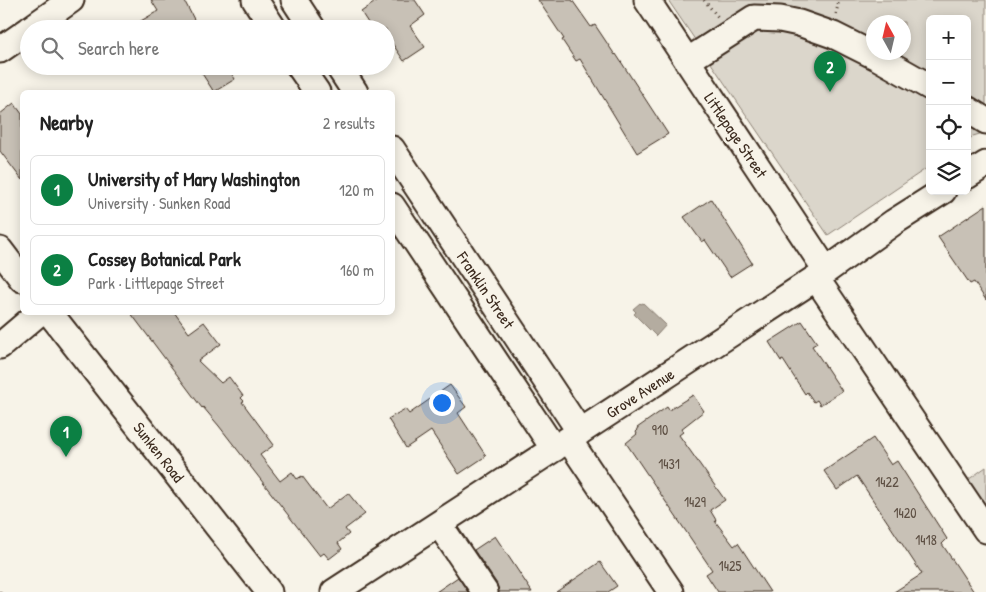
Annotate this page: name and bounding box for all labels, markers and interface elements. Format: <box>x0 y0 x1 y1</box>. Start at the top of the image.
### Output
north arrow <box>866 15 911 60</box>
map controls <box>926 15 971 195</box>
button: + <box>926 15 971 60</box>
search box <box>20 20 395 75</box>
icon: search <box>38 34 66 62</box>
text: Search here <box>78 35 159 61</box>
pin: 2 <box>814 51 846 92</box>
button: − <box>926 60 971 105</box>
street label: Littlepage Street <box>699 88 773 182</box>
button: locate <box>926 105 971 150</box>
text: Nearby <box>40 108 93 137</box>
text: 2 results <box>323 112 375 134</box>
button: layers <box>926 150 971 195</box>
text: University of Mary Washington <box>88 166 300 192</box>
text: 1 <box>54 179 60 201</box>
text: 120 m <box>339 179 374 201</box>
text: University · Sunken Road <box>88 192 230 214</box>
text: Cossey Botanical Park <box>88 246 241 272</box>
street label: Franklin Street <box>452 246 520 333</box>
text: 2 <box>53 259 61 281</box>
text: 160 m <box>340 259 374 281</box>
text: Park · Littlepage Street <box>88 272 224 294</box>
street label: Grove Avenue <box>602 362 679 423</box>
your location <box>429 390 455 416</box>
pin: 1 <box>50 416 82 457</box>
street label: Sunken Road <box>128 417 190 487</box>
house number: 910 <box>652 420 668 439</box>
house number: 1431 <box>658 454 680 473</box>
house number: 1422 <box>875 472 899 491</box>
house number: 1429 <box>684 492 706 511</box>
house number: 1420 <box>893 503 917 522</box>
house number: 1418 <box>915 530 937 549</box>
house number: 1425 <box>719 556 741 575</box>

